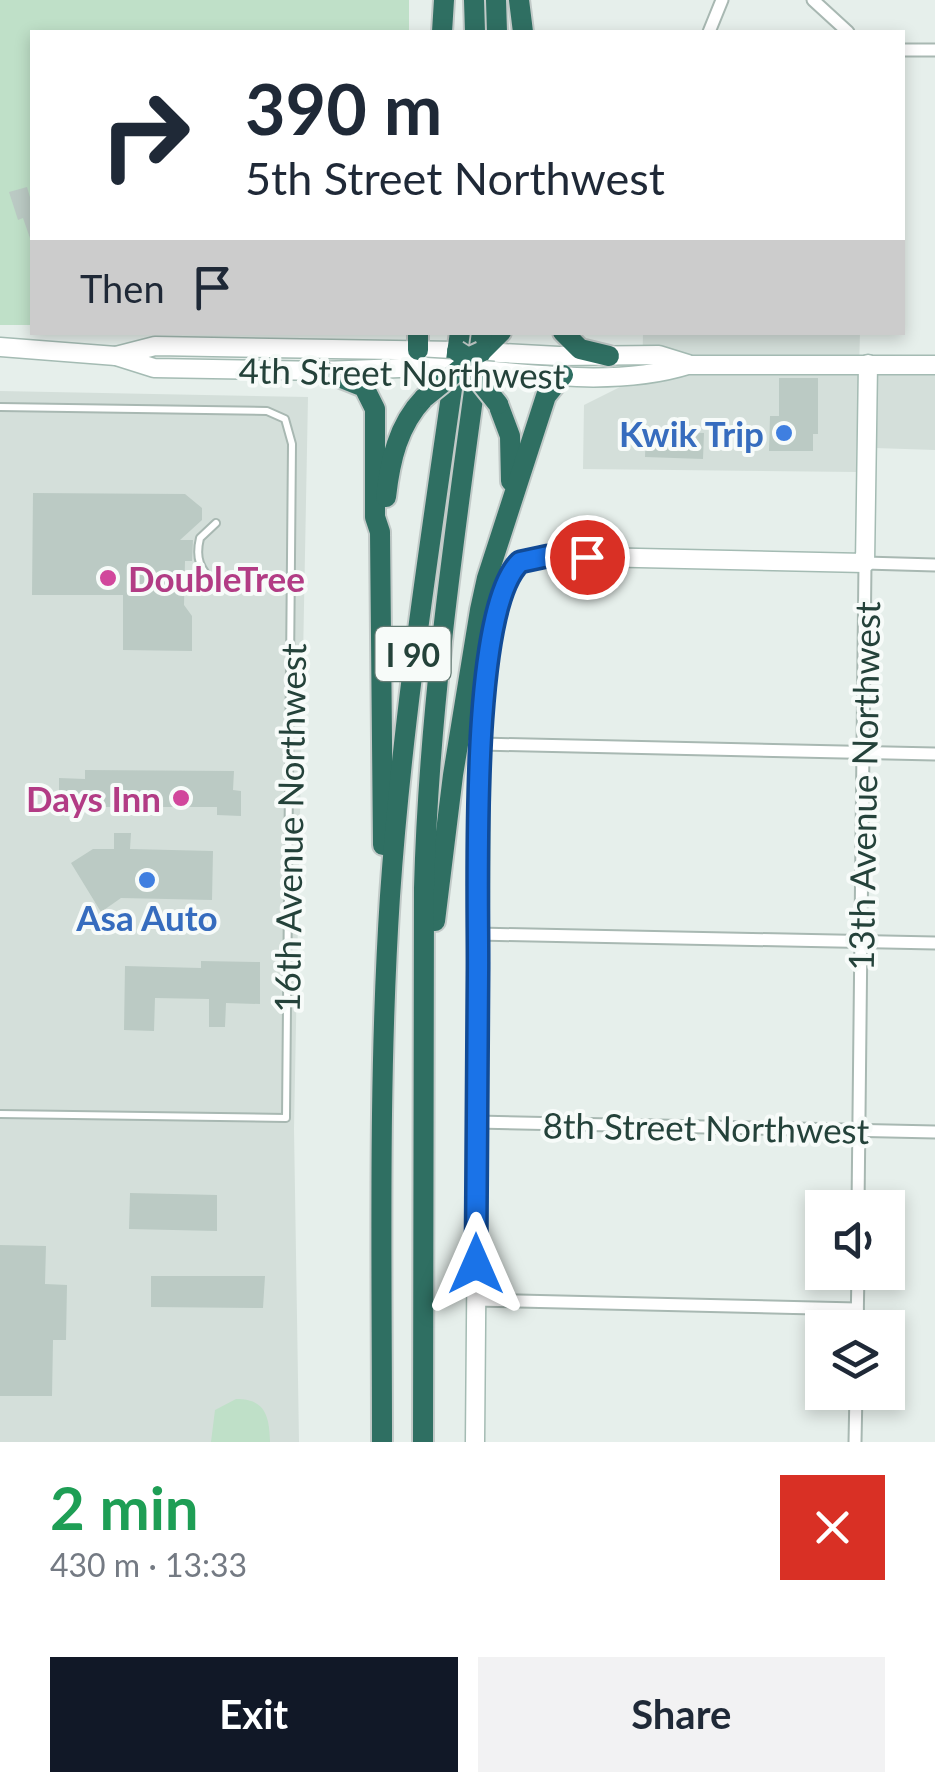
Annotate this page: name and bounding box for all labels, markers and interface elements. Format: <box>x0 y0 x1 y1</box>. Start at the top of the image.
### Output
text: 390 m <box>245 66 442 150</box>
icon: right <box>80 70 210 200</box>
text: 5th Street Northwest <box>245 151 665 205</box>
icon: arrive <box>185 260 240 315</box>
text: Then <box>80 265 165 311</box>
street label: 4th Street Northwest <box>238 348 566 396</box>
place label: Kwik Trip <box>619 412 764 454</box>
marker: Kwik Trip <box>773 422 795 444</box>
pin <box>545 515 630 600</box>
icon: arrive <box>560 530 615 585</box>
place label: DoubleTree <box>128 557 305 599</box>
marker: DoubleTree <box>97 567 119 589</box>
street label: 13th Avenue Northwest <box>839 600 887 971</box>
road number: I 90 <box>376 627 450 681</box>
street label: 16th Avenue Northwest <box>265 642 313 1013</box>
place label: Days Inn <box>26 777 161 819</box>
marker: Days Inn <box>170 787 192 809</box>
marker: Asa Auto <box>136 869 158 891</box>
place label: Asa Auto <box>75 896 218 938</box>
street label: 8th Street Northwest <box>542 1103 870 1151</box>
map controls <box>805 1190 905 1410</box>
button: sound <box>805 1190 905 1290</box>
position arrow <box>424 1212 528 1316</box>
button: layers <box>805 1310 905 1410</box>
text: 2 min <box>50 1471 199 1543</box>
button: close <box>780 1475 885 1580</box>
text: 430 m · 13:33 <box>50 1545 247 1584</box>
button: Exit <box>50 1657 458 1772</box>
button: Share <box>478 1657 885 1772</box>

